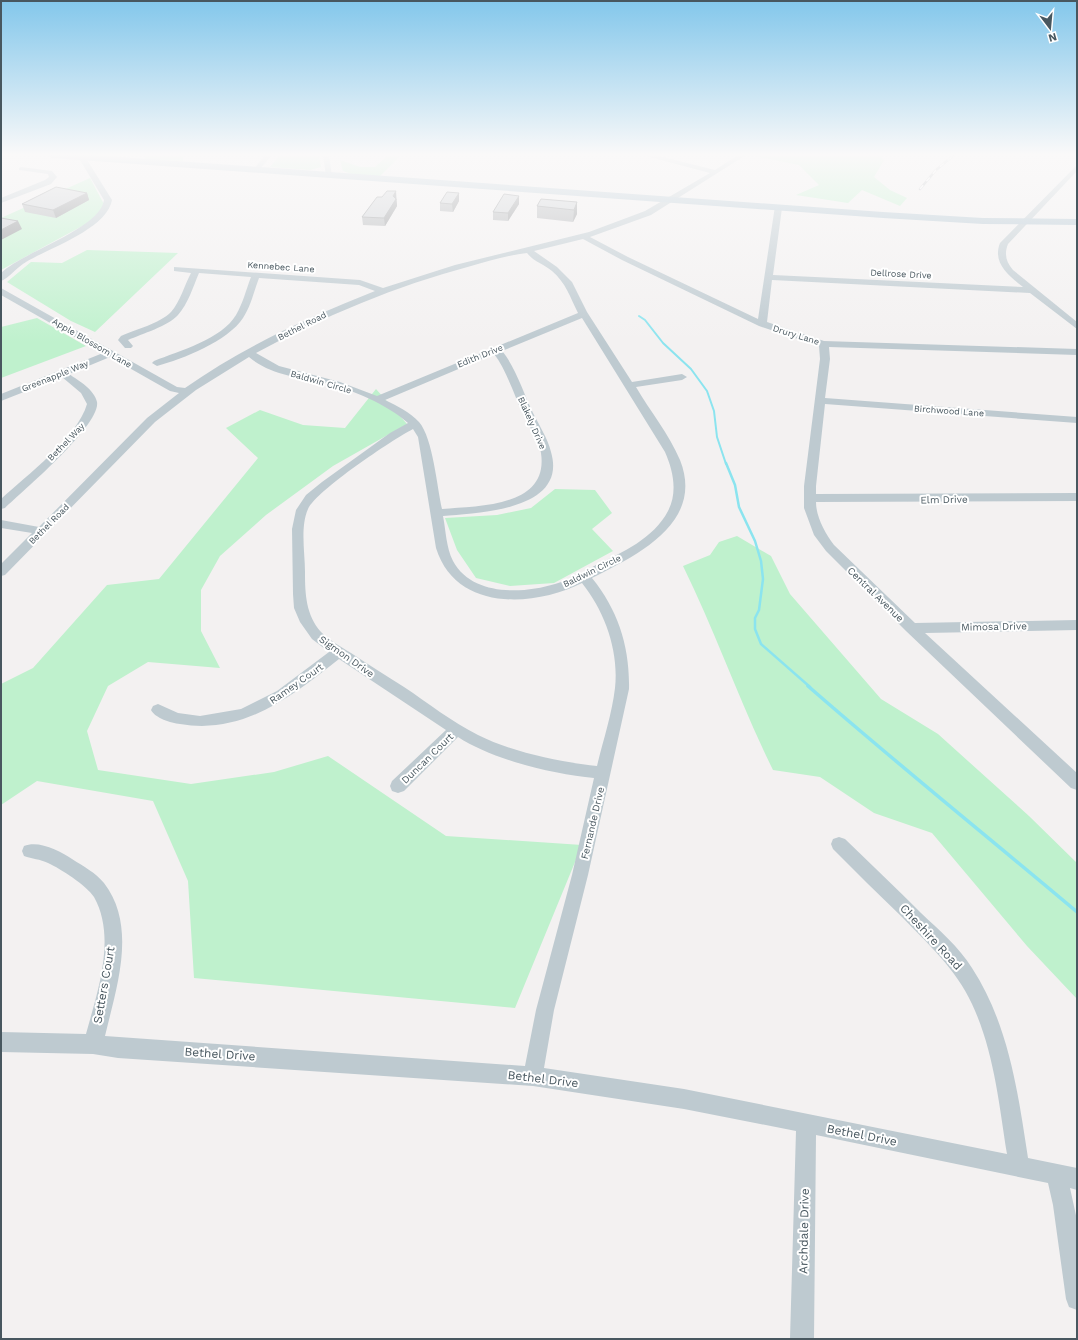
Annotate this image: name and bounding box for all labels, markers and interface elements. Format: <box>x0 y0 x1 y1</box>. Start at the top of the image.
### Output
north arrow <box>1030 8 1070 48</box>
text: N <box>1047 30 1058 45</box>
street label: Kennebec Lane <box>247 260 315 274</box>
street label: Dellrose Drive <box>870 267 932 281</box>
street label: Bethel Road <box>276 310 328 342</box>
street label: Apple Blossom Lane <box>51 316 133 370</box>
street label: Drury Lane <box>772 323 820 347</box>
street label: Edith Drive <box>456 342 504 370</box>
street label: Greenapple Way <box>20 358 90 394</box>
street label: Baldwin Circle <box>289 369 353 395</box>
street label: Blakely Drive <box>516 395 548 451</box>
street label: Birchwood Lane <box>913 404 985 418</box>
street label: Bethel Way <box>46 421 87 463</box>
street label: Elm Drive <box>920 494 968 505</box>
street label: Bethel Road <box>27 502 71 546</box>
street label: Baldwin Circle <box>561 553 623 589</box>
street label: Central Avenue <box>845 565 906 624</box>
street label: Mimosa Drive <box>961 620 1027 633</box>
street label: Sigmon Drive <box>317 633 376 679</box>
street label: Ramey Court <box>267 660 326 706</box>
street label: Duncan Court <box>399 730 456 786</box>
street label: Fernande Drive <box>579 786 606 860</box>
street label: Cheshire Road <box>897 901 965 973</box>
street label: Setters Court <box>90 945 118 1025</box>
street label: Bethel Drive <box>184 1045 256 1063</box>
street label: Bethel Drive <box>507 1068 579 1090</box>
street label: Bethel Drive <box>826 1121 898 1149</box>
street label: Archdale Drive <box>796 1188 812 1274</box>

